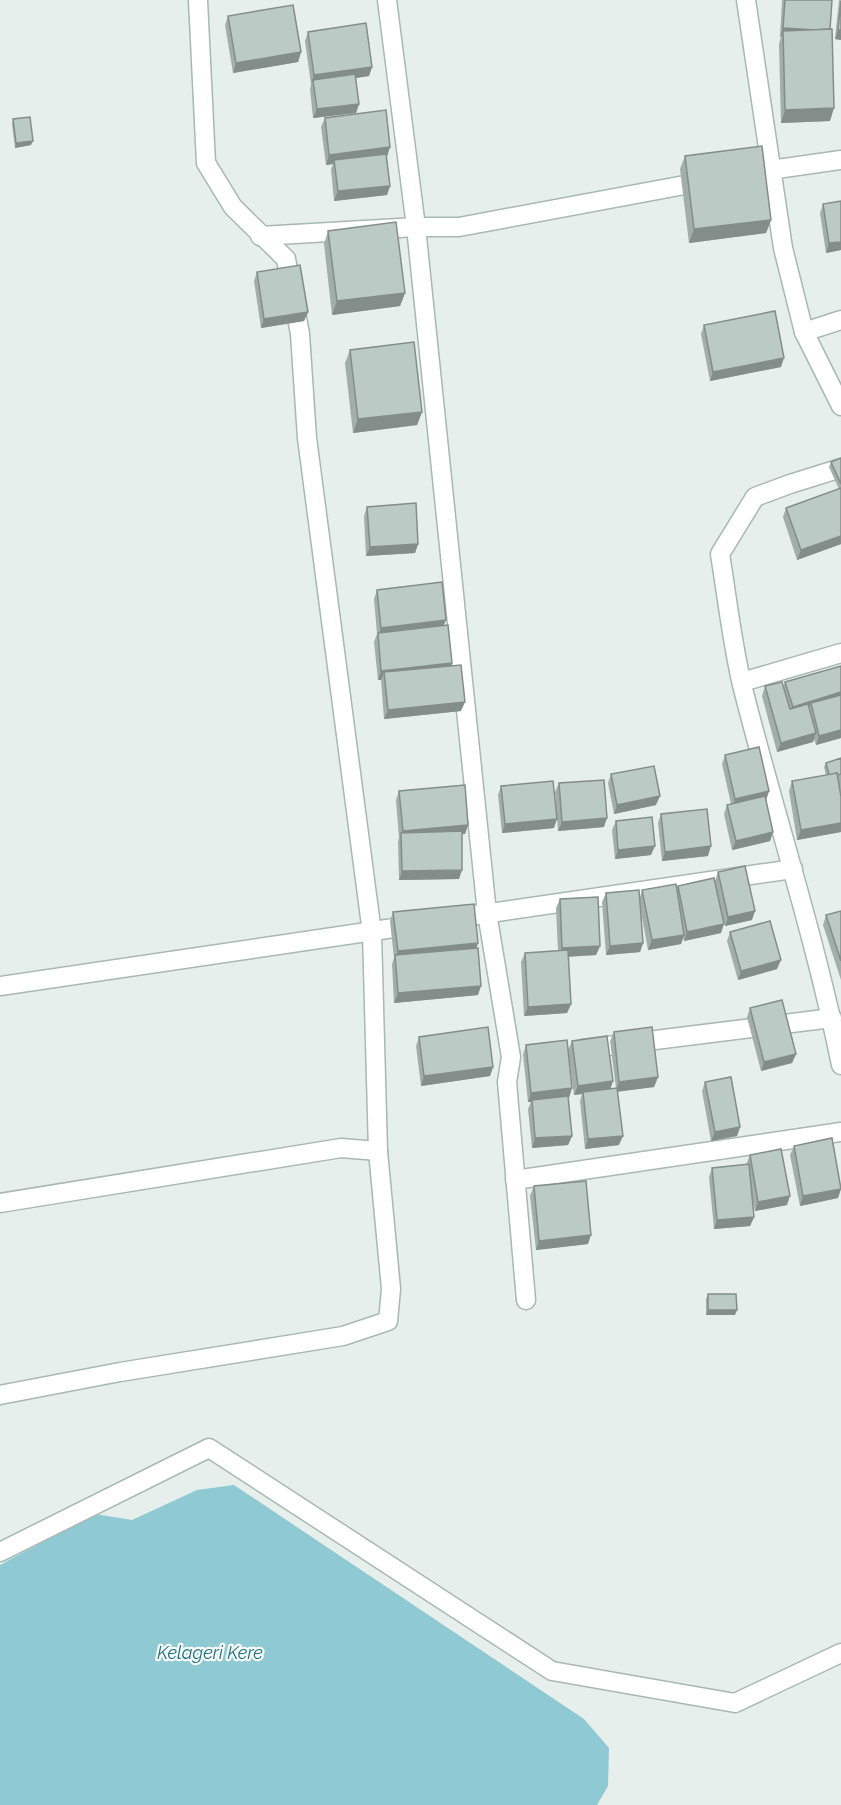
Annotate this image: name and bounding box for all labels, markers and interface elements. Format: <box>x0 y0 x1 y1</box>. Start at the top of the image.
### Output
water label: Kelageri Kere <box>157 1642 263 1663</box>

